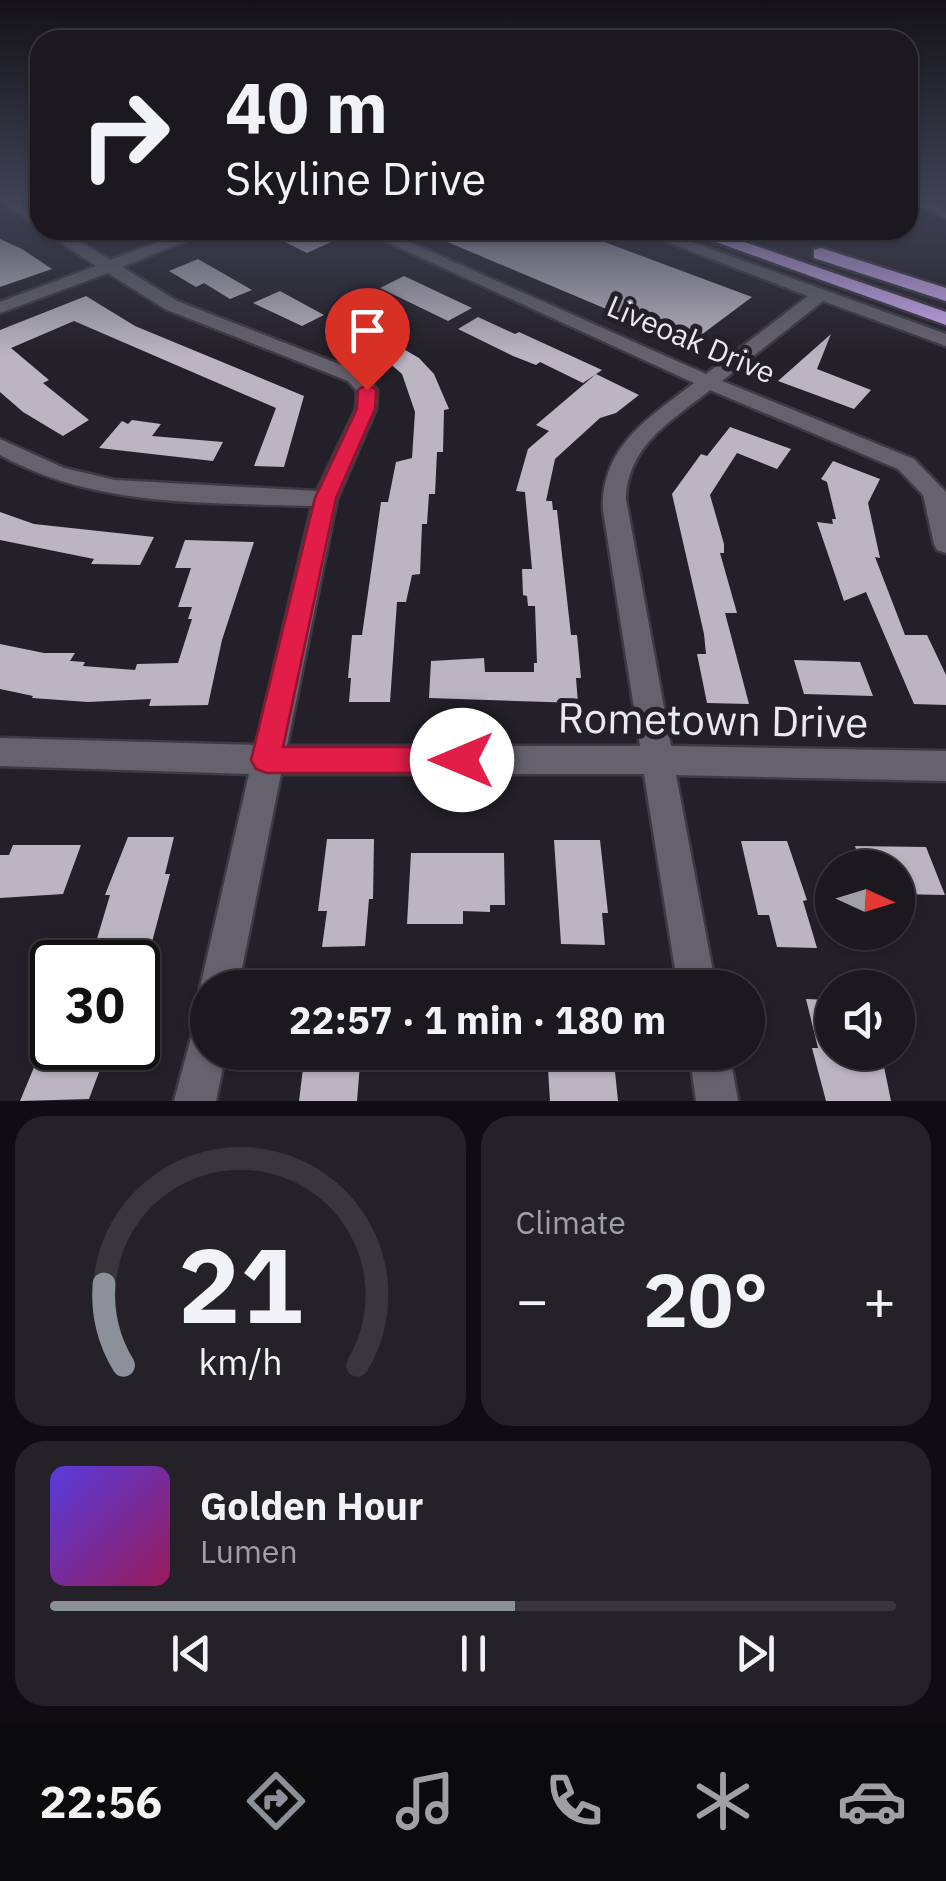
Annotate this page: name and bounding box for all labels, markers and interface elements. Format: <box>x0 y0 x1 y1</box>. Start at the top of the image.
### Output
text: 40 m <box>225 61 388 152</box>
icon: right <box>60 70 190 200</box>
text: Skyline Drive <box>225 149 486 207</box>
street label: Liveoak Drive <box>602 286 782 392</box>
pin <box>325 288 410 391</box>
icon: arrive <box>340 303 395 358</box>
street label: Rometown Drive <box>557 689 869 750</box>
position arrow <box>410 708 514 812</box>
north arrow <box>815 850 915 950</box>
map controls <box>815 850 915 1070</box>
speed limit sign: 30 <box>30 940 160 1070</box>
button: sound <box>815 970 915 1070</box>
text: 22:57 · 1 min · 180 m <box>289 995 666 1044</box>
text: Climate <box>516 1201 626 1243</box>
text: 21 <box>178 1216 303 1352</box>
text: 20° <box>643 1250 768 1348</box>
text: − <box>516 1264 549 1335</box>
text: + <box>863 1264 896 1335</box>
text: km/h <box>198 1338 282 1385</box>
text: Golden Hour <box>200 1481 423 1530</box>
text: Lumen <box>200 1530 298 1572</box>
icon: previous <box>164 1626 219 1681</box>
icon: pause <box>446 1626 501 1681</box>
icon: next <box>728 1626 783 1681</box>
icon: directions <box>241 1766 311 1836</box>
icon: music <box>390 1766 460 1836</box>
icon: phone <box>539 1766 609 1836</box>
icon: climate <box>688 1766 758 1836</box>
icon: car <box>837 1766 907 1836</box>
text: 22:56 <box>39 1772 162 1830</box>

